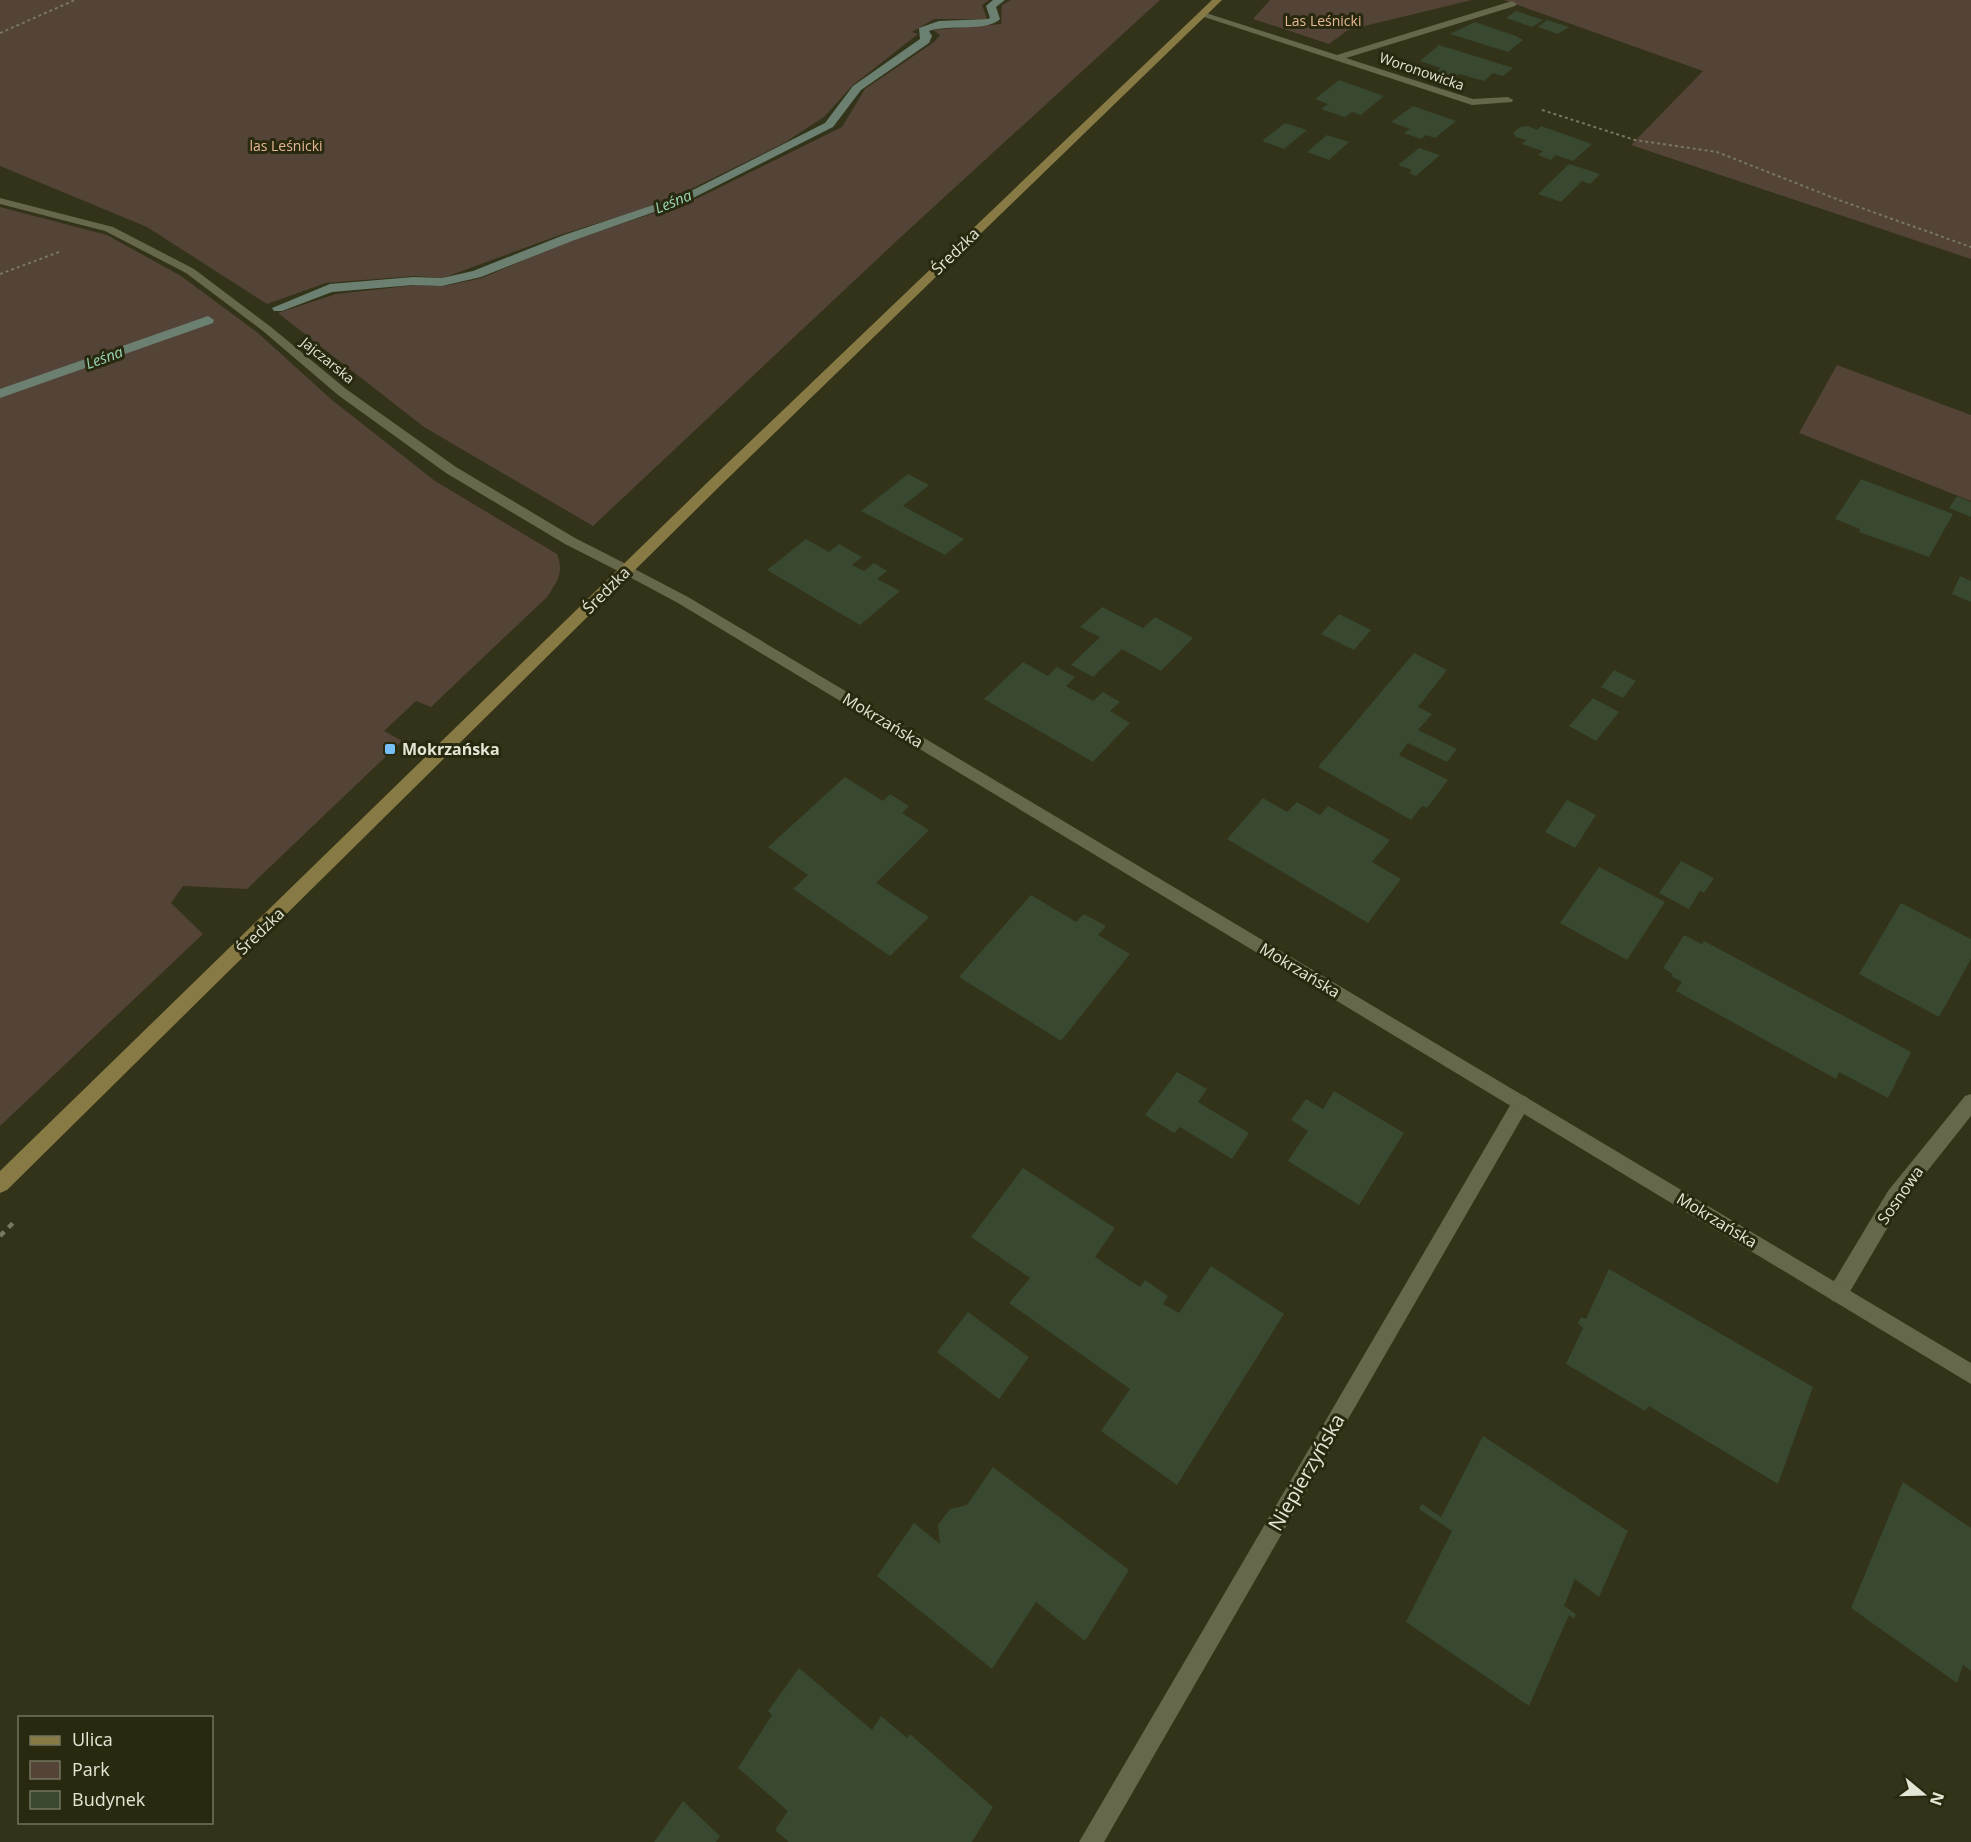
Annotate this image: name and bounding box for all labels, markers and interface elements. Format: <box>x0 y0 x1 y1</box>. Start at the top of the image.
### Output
park label: Las Leśnicki <box>1285 11 1361 30</box>
street label: Woronowicka <box>1377 48 1467 94</box>
park label: las Leśnicki <box>249 136 323 155</box>
water label: Leśna <box>652 184 695 217</box>
street label: Średzka <box>926 223 984 279</box>
street label: Jajczarska <box>296 331 359 387</box>
water label: Leśna <box>83 341 126 373</box>
street label: Średzka <box>577 561 635 619</box>
street label: Mokrzańska <box>839 687 927 753</box>
place label: Mokrzańska <box>402 738 500 760</box>
marker: Mokrzańska <box>383 742 397 756</box>
street label: Średzka <box>231 903 289 959</box>
street label: Mokrzańska <box>1256 937 1344 1003</box>
street label: Sosnowa <box>1872 1161 1928 1229</box>
street label: Mokrzańska <box>1673 1187 1761 1253</box>
street label: Niepierzyńska <box>1262 1409 1350 1535</box>
legend <box>18 1716 213 1824</box>
text: Ulica <box>72 1727 113 1751</box>
text: Park <box>72 1757 110 1781</box>
north arrow <box>1893 1764 1953 1824</box>
text: Budynek <box>72 1787 146 1811</box>
text: N <box>1925 1789 1950 1809</box>

